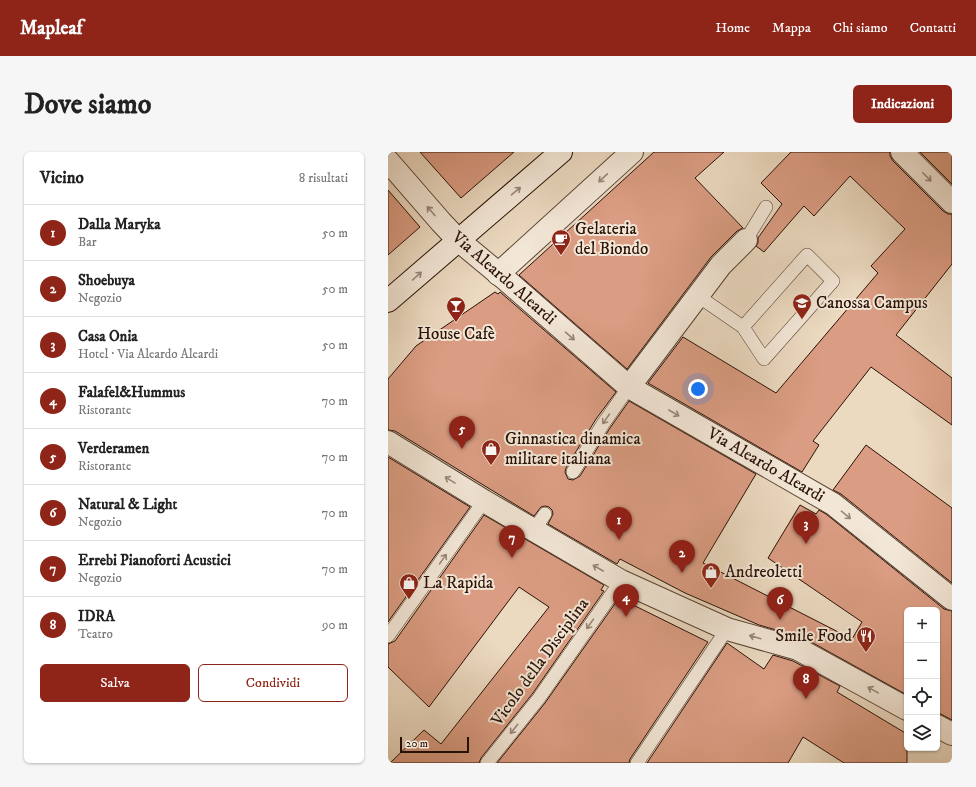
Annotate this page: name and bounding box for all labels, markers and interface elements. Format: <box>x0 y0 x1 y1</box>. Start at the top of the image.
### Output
text: Mapleaf <box>20 17 83 40</box>
text: Home <box>715 19 750 37</box>
text: Mappa <box>772 19 811 37</box>
text: Chi siamo <box>833 19 888 37</box>
text: Contatti <box>910 19 956 37</box>
button: Indicazioni <box>853 85 952 123</box>
text: Dove siamo <box>24 87 151 122</box>
text: Vicino <box>40 167 84 189</box>
text: 8 risultati <box>299 170 348 186</box>
one-way arrow <box>922 172 932 182</box>
one-way arrow <box>598 174 608 183</box>
one-way arrow <box>510 186 521 195</box>
one-way arrow <box>427 206 436 217</box>
text: Dalla Maryka <box>78 215 161 234</box>
place label: Gelateria del Biondo <box>575 218 648 260</box>
text: 1 <box>51 225 55 241</box>
text: 50 m <box>322 225 348 241</box>
street label: Via Aleardo Aleardi <box>446 226 561 330</box>
cafe icon: Gelateria del Biondo <box>550 228 572 256</box>
text: Bar <box>78 234 97 250</box>
text: Shoebuya <box>78 271 135 290</box>
one-way arrow <box>412 271 422 280</box>
text: 2 <box>50 281 56 297</box>
text: 50 m <box>322 281 348 297</box>
text: Negozio <box>78 290 122 306</box>
school or university icon: Canossa Campus <box>791 292 813 320</box>
place label: Canossa Campus <box>816 292 928 314</box>
bar icon: House Cafè <box>445 295 467 323</box>
place label: House Cafè <box>417 323 495 345</box>
text: Casa Onia <box>78 327 138 346</box>
one-way arrow <box>565 331 576 340</box>
text: 3 <box>51 337 55 353</box>
text: 50 m <box>322 337 348 353</box>
text: Hotel · Via Aleardo Aleardi <box>78 346 218 362</box>
your location <box>688 379 708 399</box>
text: Falafel&Hummus <box>78 383 185 402</box>
text: 4 <box>49 393 57 409</box>
text: 70 m <box>322 393 348 409</box>
text: Ristorante <box>78 402 131 418</box>
one-way arrow <box>668 409 680 417</box>
one-way arrow <box>602 413 610 424</box>
pin: 5 <box>449 416 475 449</box>
street label: Via Aleardo Aleardi <box>702 422 829 508</box>
place label: Ginnastica dinamica militare italiana <box>505 428 641 470</box>
shop icon: Ginnastica dinamica militare italiana <box>480 438 502 466</box>
text: Verderamen <box>78 439 149 458</box>
text: 5 <box>50 449 56 465</box>
text: 70 m <box>322 449 348 465</box>
text: Ristorante <box>78 458 131 474</box>
one-way arrow <box>445 476 456 485</box>
text: Natural & Light <box>78 495 177 514</box>
text: 6 <box>50 505 56 521</box>
text: 70 m <box>322 505 348 521</box>
pin: 1 <box>606 507 632 540</box>
one-way arrow <box>841 510 852 519</box>
pin: 3 <box>793 511 819 544</box>
text: Negozio <box>78 514 122 530</box>
pin: 7 <box>499 525 525 558</box>
pin: 2 <box>669 540 695 573</box>
text: Errebi Pianoforti Acustici <box>78 551 231 570</box>
one-way arrow <box>439 554 447 565</box>
text: 7 <box>50 561 56 577</box>
text: 70 m <box>322 561 348 577</box>
shop icon: Andreoletti <box>700 561 722 589</box>
place label: Andreoletti <box>725 561 802 583</box>
one-way arrow <box>592 563 604 571</box>
text: Negozio <box>78 570 122 586</box>
shop icon: La Rapida <box>398 572 420 600</box>
place label: La Rapida <box>423 572 494 594</box>
pin: 4 <box>613 584 639 617</box>
pin: 6 <box>767 587 793 620</box>
street label: Vicolo della Disciplina <box>486 593 594 731</box>
text: IDRA <box>78 607 115 626</box>
map controls <box>904 607 940 751</box>
button: + <box>904 607 940 643</box>
text: 8 <box>50 617 56 633</box>
text: 90 m <box>322 617 348 633</box>
one-way arrow <box>586 618 594 629</box>
place label: Smile Food <box>775 625 853 647</box>
restaurant icon: Smile Food <box>855 625 877 653</box>
text: Teatro <box>78 626 113 642</box>
one-way arrow <box>749 633 762 640</box>
button: − <box>904 643 940 679</box>
button: Salva <box>40 664 190 702</box>
button: Condividi <box>198 664 348 702</box>
pin: 8 <box>793 666 819 699</box>
button: locate <box>904 679 940 715</box>
one-way arrow <box>867 686 879 694</box>
button: layers <box>904 715 940 751</box>
one-way arrow <box>510 724 518 735</box>
scale bar <box>400 735 469 754</box>
text: 20 m <box>406 737 428 751</box>

